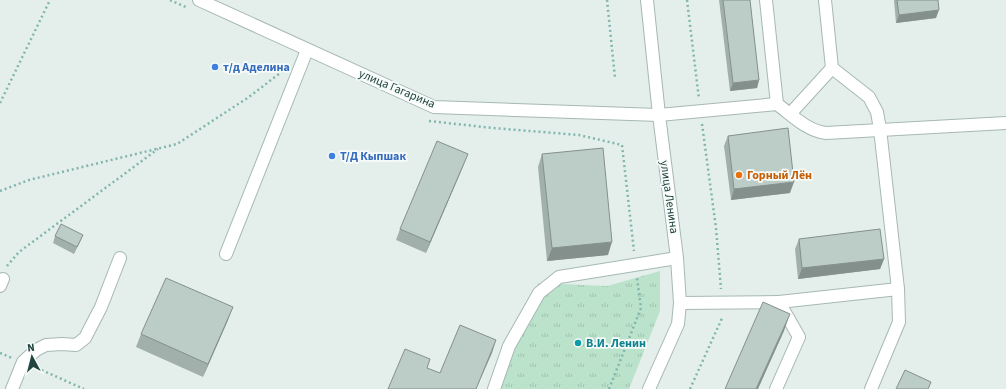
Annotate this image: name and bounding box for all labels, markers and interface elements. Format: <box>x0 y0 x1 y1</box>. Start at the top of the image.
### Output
place label: т/д Аделина <box>223 59 290 76</box>
marker: т/д Аделина <box>210 62 220 72</box>
street label: улица Гагарина <box>356 65 438 113</box>
place label: Т/Д Кыпшак <box>340 148 406 165</box>
marker: Т/Д Кыпшак <box>327 151 337 161</box>
street label: улица Ленина <box>655 159 683 235</box>
place label: Горный Лён <box>747 167 812 184</box>
marker: Горный Лён <box>734 170 744 180</box>
place label: В.И. Ленин <box>586 335 646 352</box>
north arrow <box>12 337 52 377</box>
marker: В.И. Ленин <box>573 338 583 348</box>
text: N <box>26 340 35 355</box>

